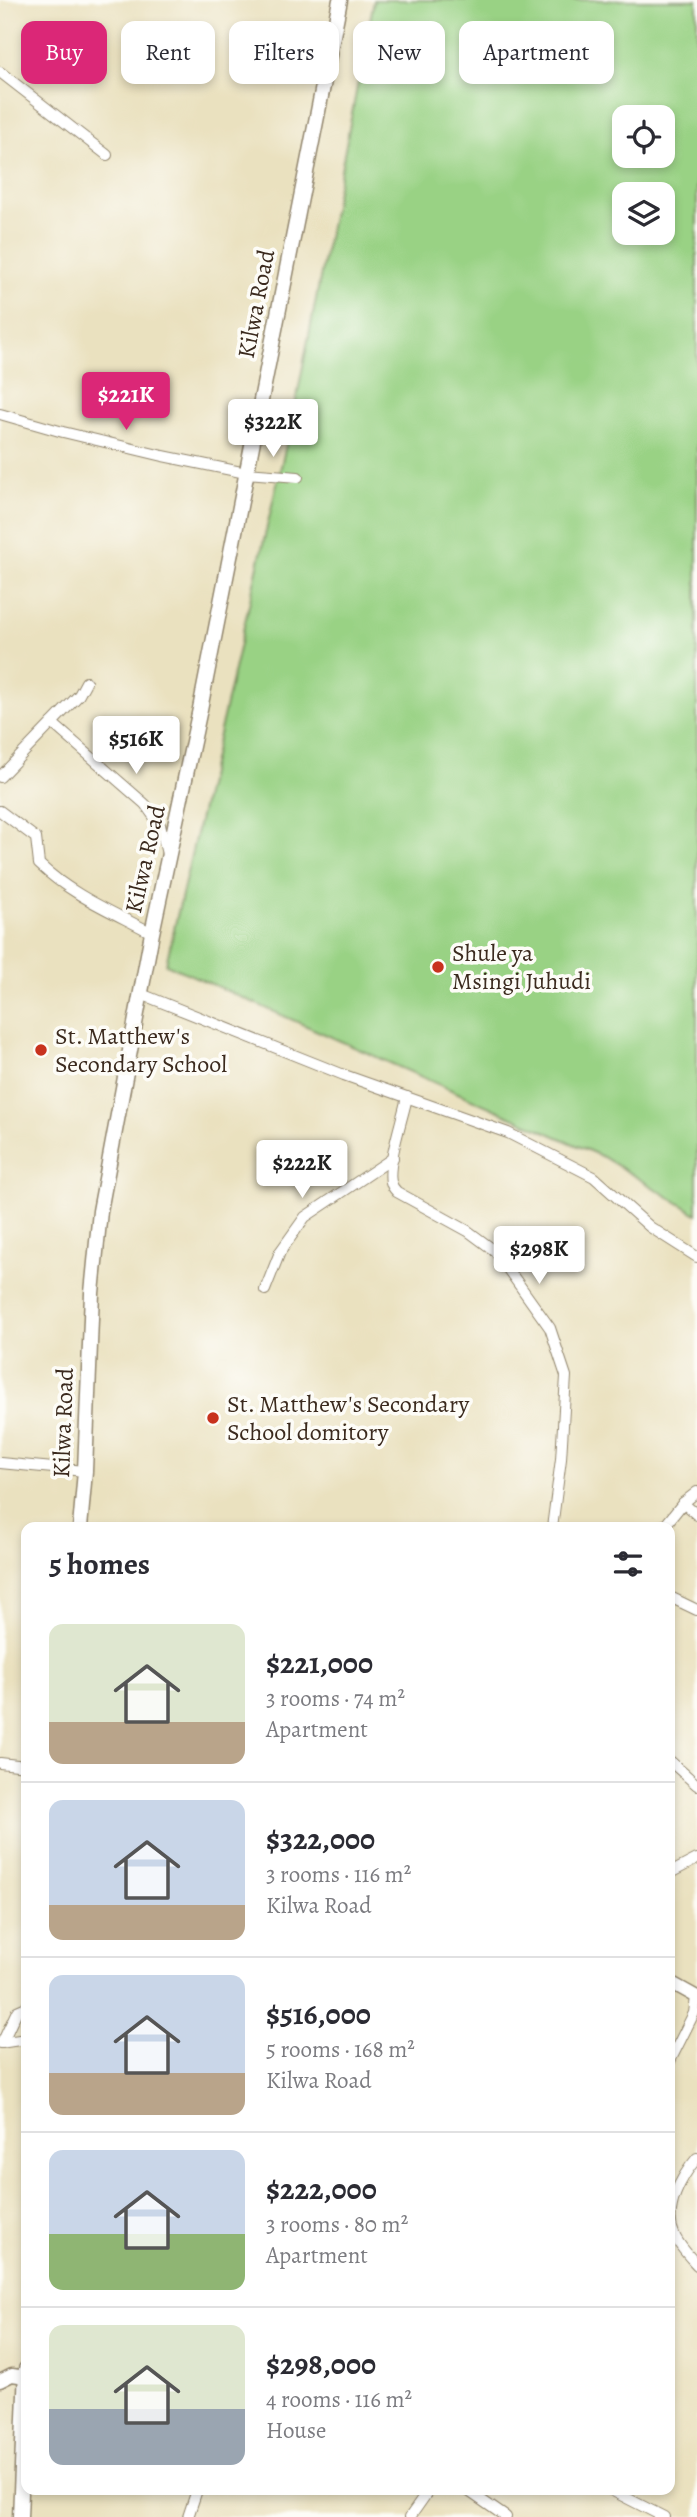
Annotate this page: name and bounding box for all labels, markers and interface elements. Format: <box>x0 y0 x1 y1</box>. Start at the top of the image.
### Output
chip: Buy <box>21 21 107 84</box>
chip: Rent <box>121 21 215 84</box>
chip: Filters <box>229 21 339 84</box>
chip: New <box>353 21 445 84</box>
chip: Apartment <box>459 21 614 84</box>
map controls <box>612 105 675 245</box>
button: locate <box>612 105 675 168</box>
button: layers <box>612 182 675 245</box>
street label: Kilwa Road <box>230 247 282 361</box>
pin: $221K <box>77 372 175 432</box>
text: $221K <box>98 379 154 410</box>
pin: $322K <box>224 400 322 459</box>
text: $322K <box>244 406 302 437</box>
pin: $516K <box>87 716 185 776</box>
text: $516K <box>109 723 163 754</box>
street label: Kilwa Road <box>117 802 173 916</box>
place label: Shule ya Msingi Juhudi <box>452 937 591 997</box>
marker: Shule ya Msingi Juhudi <box>430 959 446 975</box>
place label: St. Matthew's Secondary School <box>55 1020 227 1080</box>
marker: St. Matthew's Secondary School <box>33 1042 49 1058</box>
pin: $222K <box>253 1140 351 1200</box>
text: $222K <box>272 1147 332 1178</box>
pin: $298K <box>490 1226 588 1286</box>
text: $298K <box>510 1233 568 1264</box>
street label: Kilwa Road <box>45 1367 81 1479</box>
place label: St. Matthew's Secondary School domitory <box>227 1388 469 1448</box>
marker: St. Matthew's Secondary School domitory <box>205 1410 221 1426</box>
text: 5 homes <box>49 1544 150 1584</box>
icon: filters <box>609 1545 647 1583</box>
text: $221,000 <box>266 1643 373 1683</box>
icon: home <box>105 1652 189 1736</box>
text: 3 rooms · 74 m² <box>266 1683 405 1714</box>
text: Apartment <box>266 1714 368 1745</box>
text: $322,000 <box>266 1819 375 1859</box>
icon: home <box>105 1828 189 1912</box>
text: 3 rooms · 116 m² <box>266 1859 411 1890</box>
text: Kilwa Road <box>266 1890 372 1921</box>
text: $516,000 <box>266 1994 371 2034</box>
icon: home <box>105 2003 189 2087</box>
text: 5 rooms · 168 m² <box>266 2034 415 2065</box>
text: Kilwa Road <box>266 2065 372 2096</box>
text: $222,000 <box>266 2169 377 2209</box>
icon: home <box>105 2178 189 2262</box>
text: 3 rooms · 80 m² <box>266 2209 408 2240</box>
text: Apartment <box>266 2240 368 2271</box>
text: $298,000 <box>266 2344 376 2384</box>
icon: home <box>105 2353 189 2437</box>
text: 4 rooms · 116 m² <box>266 2384 412 2415</box>
text: House <box>266 2415 326 2446</box>

